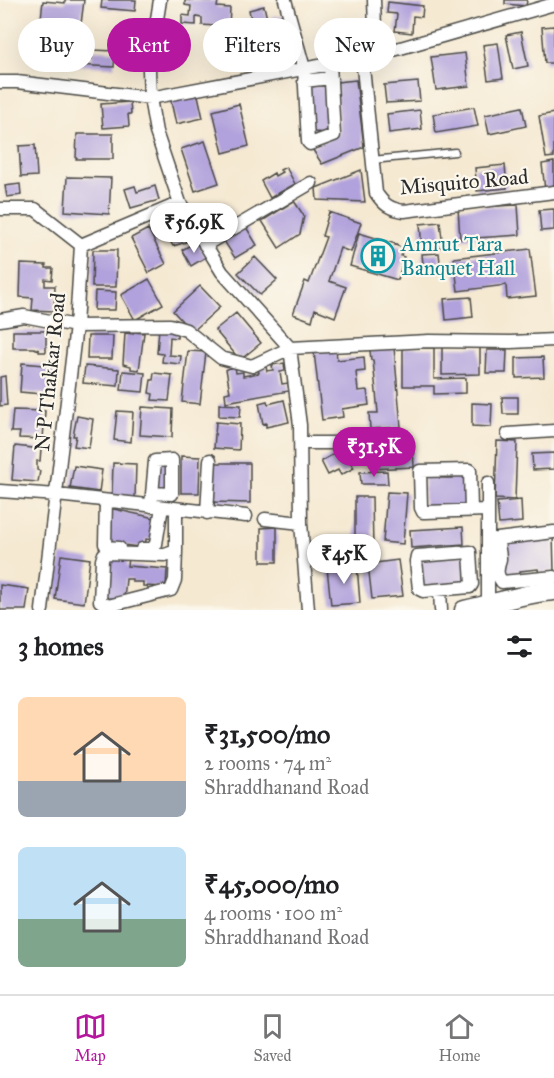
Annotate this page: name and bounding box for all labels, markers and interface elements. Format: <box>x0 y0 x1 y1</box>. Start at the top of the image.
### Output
chip: Buy <box>18 18 95 72</box>
chip: Rent <box>107 18 191 72</box>
chip: Filters <box>203 18 302 72</box>
chip: New <box>314 18 396 72</box>
street label: Misquito Road <box>398 163 530 201</box>
pin: ₹56.9K <box>145 203 243 254</box>
text: ₹56.9K <box>164 210 224 234</box>
place label: Amrut Tara Banquet Hall <box>400 231 516 281</box>
building icon: Amrut Tara Banquet Hall <box>360 238 396 274</box>
street label: N P Thakkar Road <box>29 291 71 453</box>
pin: ₹31.5K <box>325 427 423 478</box>
text: ₹31.5K <box>347 434 401 458</box>
pin: ₹45K <box>308 534 380 585</box>
text: ₹45K <box>321 541 367 565</box>
text: 3 homes <box>18 630 104 662</box>
icon: filters <box>503 630 536 663</box>
text: ₹31,500/mo <box>204 718 330 750</box>
icon: home <box>66 721 138 793</box>
text: 2 rooms · 74 m² <box>204 751 331 775</box>
text: Shraddhanand Road <box>204 775 369 799</box>
text: ₹45,000/mo <box>204 868 339 900</box>
icon: home <box>66 871 138 943</box>
text: 4 rooms · 100 m² <box>204 901 342 925</box>
text: Shraddhanand Road <box>204 925 369 949</box>
tab: Map <box>74 1010 107 1065</box>
tab: Saved <box>254 1010 292 1065</box>
tab: Home <box>439 1010 480 1065</box>

